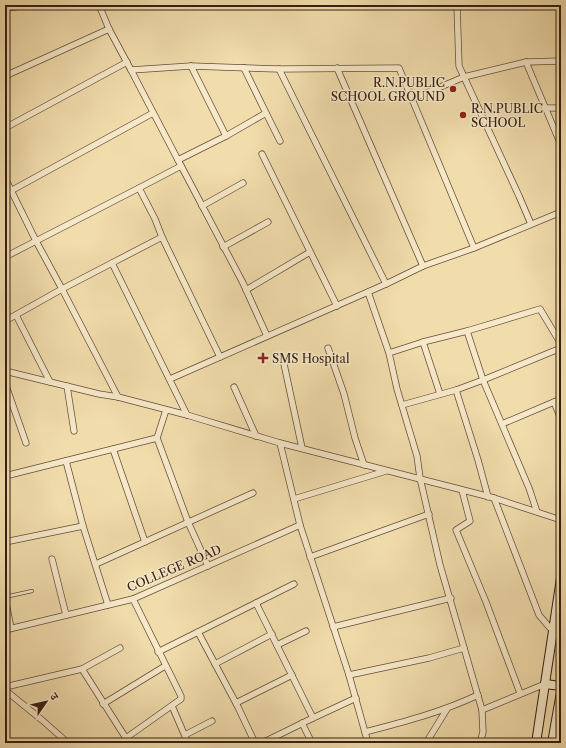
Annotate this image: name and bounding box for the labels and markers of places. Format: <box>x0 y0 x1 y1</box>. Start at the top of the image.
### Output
place label: R.N.PUBLIC SCHOOL GROUND <box>331 75 445 104</box>
marker: R.N.PUBLIC SCHOOL GROUND <box>448 84 458 94</box>
place label: R.N.PUBLIC SCHOOL <box>471 101 543 130</box>
marker: R.N.PUBLIC SCHOOL <box>458 110 468 120</box>
place label: SMS Hospital <box>272 351 350 366</box>
marker: SMS Hospital <box>257 352 269 364</box>

